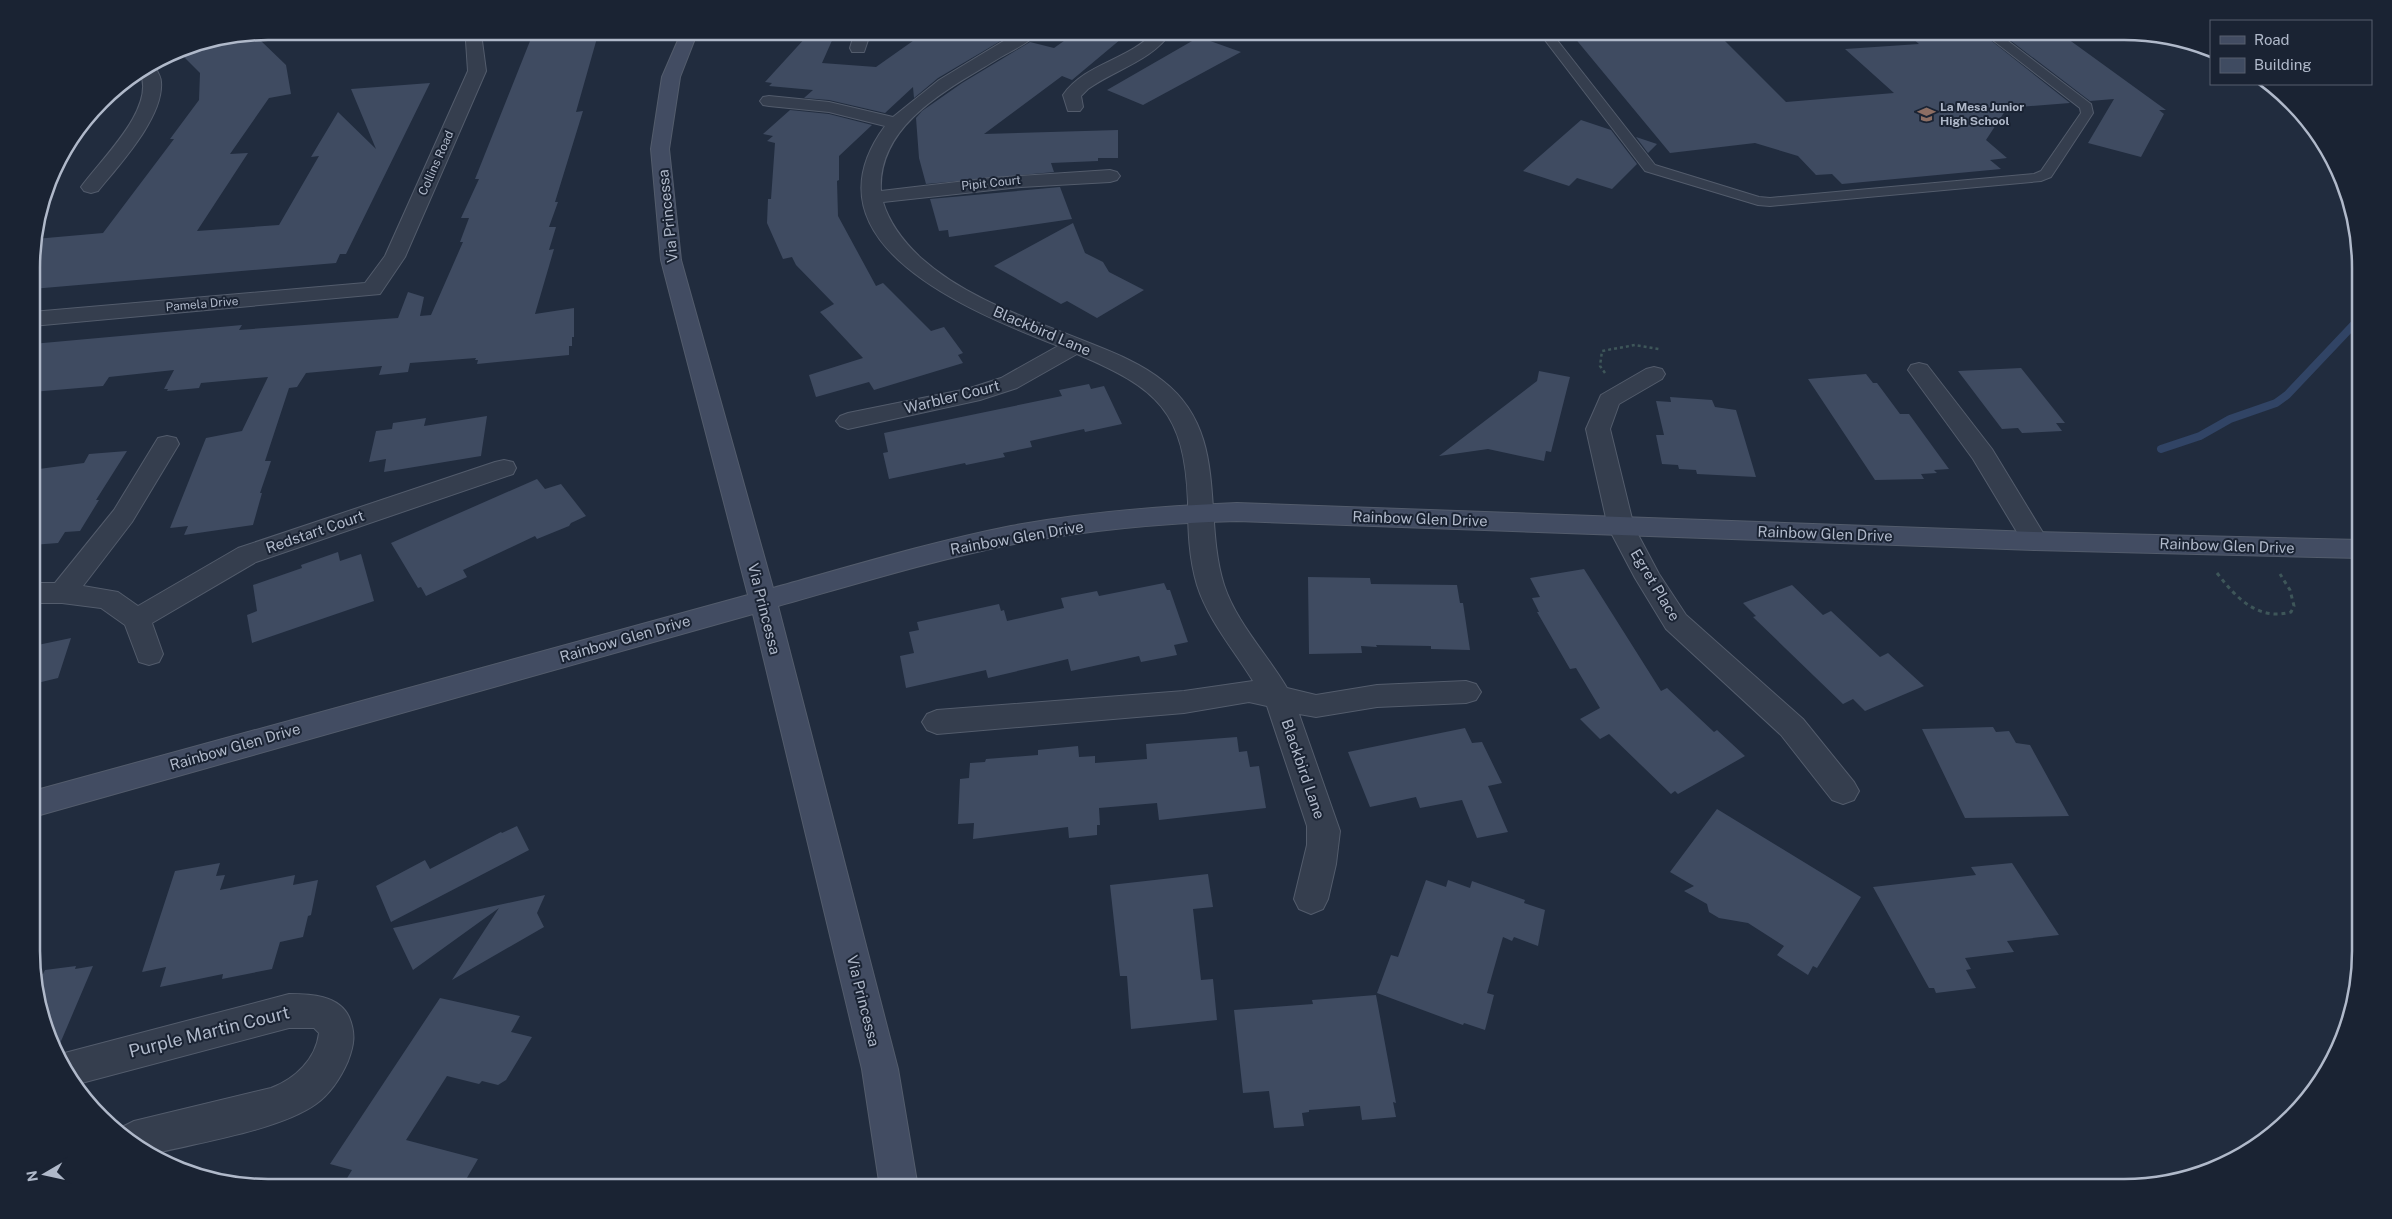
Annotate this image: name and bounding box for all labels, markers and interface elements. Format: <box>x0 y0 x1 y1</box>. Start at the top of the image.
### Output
legend <box>2210 20 2372 85</box>
text: Road <box>2254 31 2290 48</box>
text: Building <box>2254 56 2312 73</box>
place label: La Mesa Junior High School <box>1940 100 2024 128</box>
school or university icon: La Mesa Junior High School <box>1916 104 1936 124</box>
street label: Collins Road <box>416 128 456 198</box>
street label: Via Princessa <box>654 169 681 264</box>
street label: Pipit Court <box>961 173 1022 193</box>
street label: Pamela Drive <box>165 294 239 314</box>
street label: Blackbird Lane <box>991 302 1094 359</box>
street label: Warbler Court <box>902 376 1002 417</box>
street label: Redstart Court <box>263 507 366 556</box>
street label: Rainbow Glen Drive <box>1352 508 1488 529</box>
street label: Rainbow Glen Drive <box>949 517 1085 558</box>
street label: Rainbow Glen Drive <box>1757 523 1893 544</box>
street label: Rainbow Glen Drive <box>2159 535 2295 556</box>
street label: Egret Place <box>1627 546 1684 624</box>
street label: Via Princessa <box>745 561 784 656</box>
street label: Rainbow Glen Drive <box>558 612 692 665</box>
street label: Blackbird Lane <box>1278 717 1328 821</box>
street label: Rainbow Glen Drive <box>168 720 302 773</box>
street label: Via Princessa <box>844 953 883 1048</box>
street label: Purple Martin Court <box>126 1001 291 1062</box>
north arrow <box>20 1149 70 1199</box>
text: N <box>23 1169 41 1183</box>

